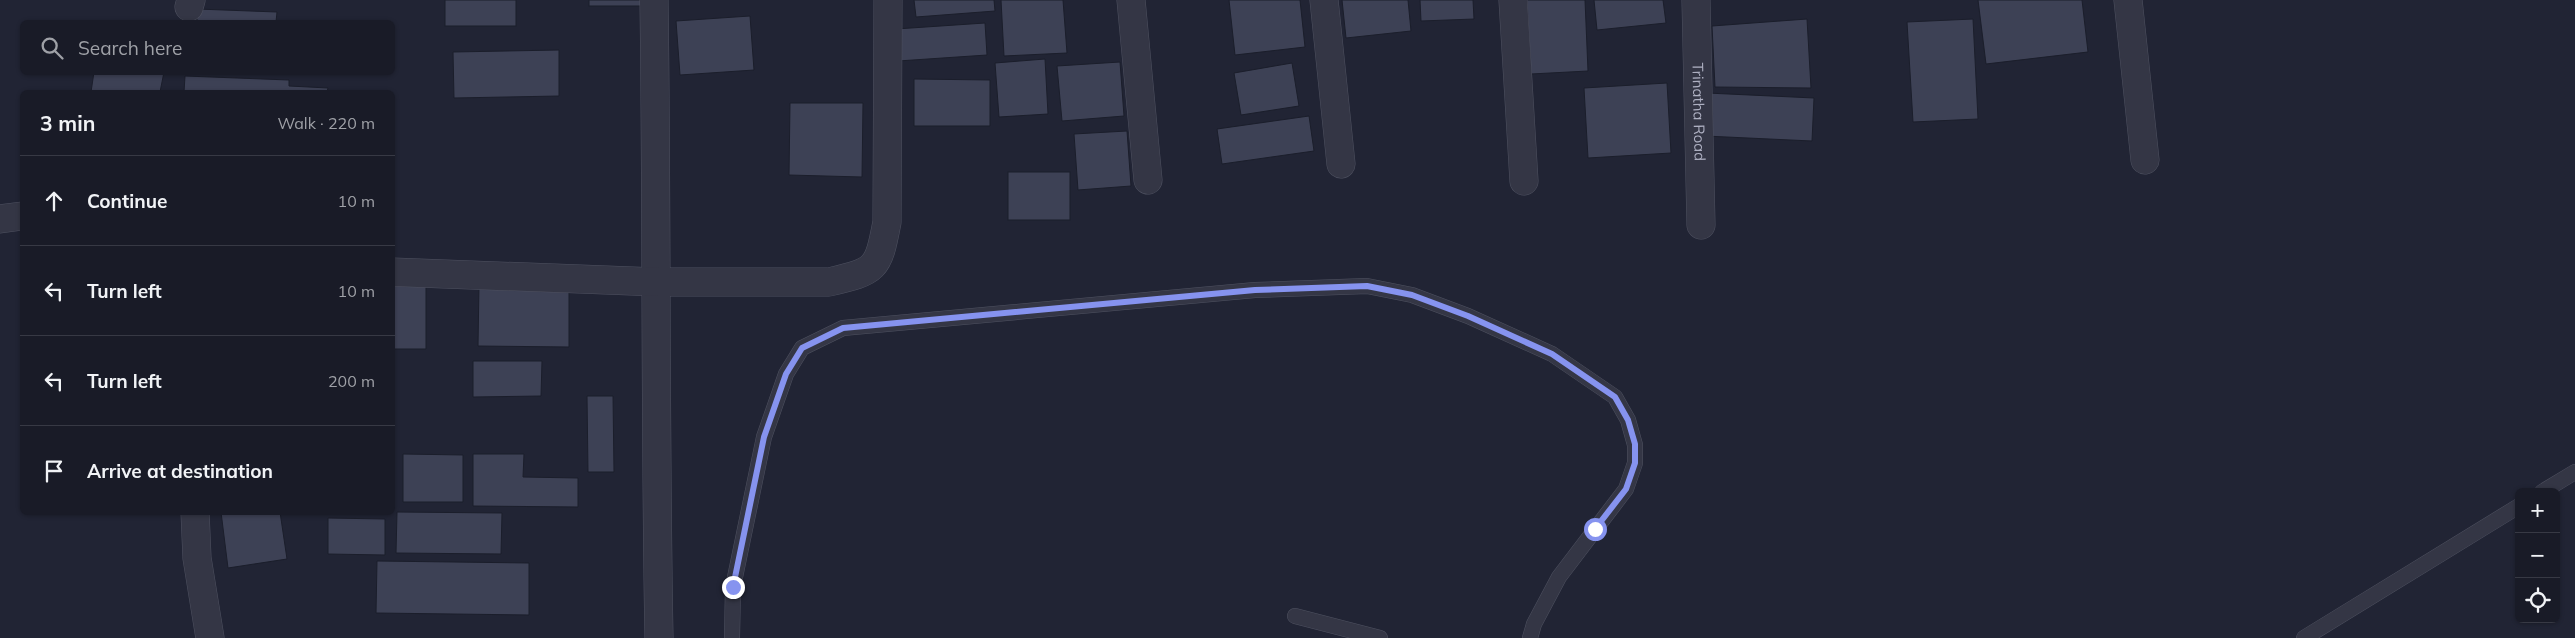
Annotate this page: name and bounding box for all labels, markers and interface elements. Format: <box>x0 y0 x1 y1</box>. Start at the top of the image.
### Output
search box <box>20 20 395 75</box>
icon: search <box>38 34 66 62</box>
text: Search here <box>78 36 182 60</box>
street label: Trinatha Road <box>1688 62 1710 161</box>
text: 3 min <box>40 110 95 136</box>
text: Walk · 220 m <box>277 113 375 133</box>
icon: ahead <box>40 187 68 215</box>
text: Continue <box>87 189 167 213</box>
text: 10 m <box>338 191 375 211</box>
icon: left <box>40 277 68 305</box>
text: Turn left <box>87 279 162 303</box>
text: 10 m <box>338 281 375 301</box>
icon: left <box>40 367 68 395</box>
text: Turn left <box>87 369 162 393</box>
text: 200 m <box>328 371 375 391</box>
icon: arrive <box>40 457 68 485</box>
text: Arrive at destination <box>87 459 273 483</box>
map controls <box>2515 488 2560 623</box>
button: + <box>2515 488 2560 533</box>
route start <box>1584 518 1607 541</box>
button: − <box>2515 533 2560 578</box>
route end <box>722 576 745 599</box>
button: locate <box>2515 578 2560 623</box>

